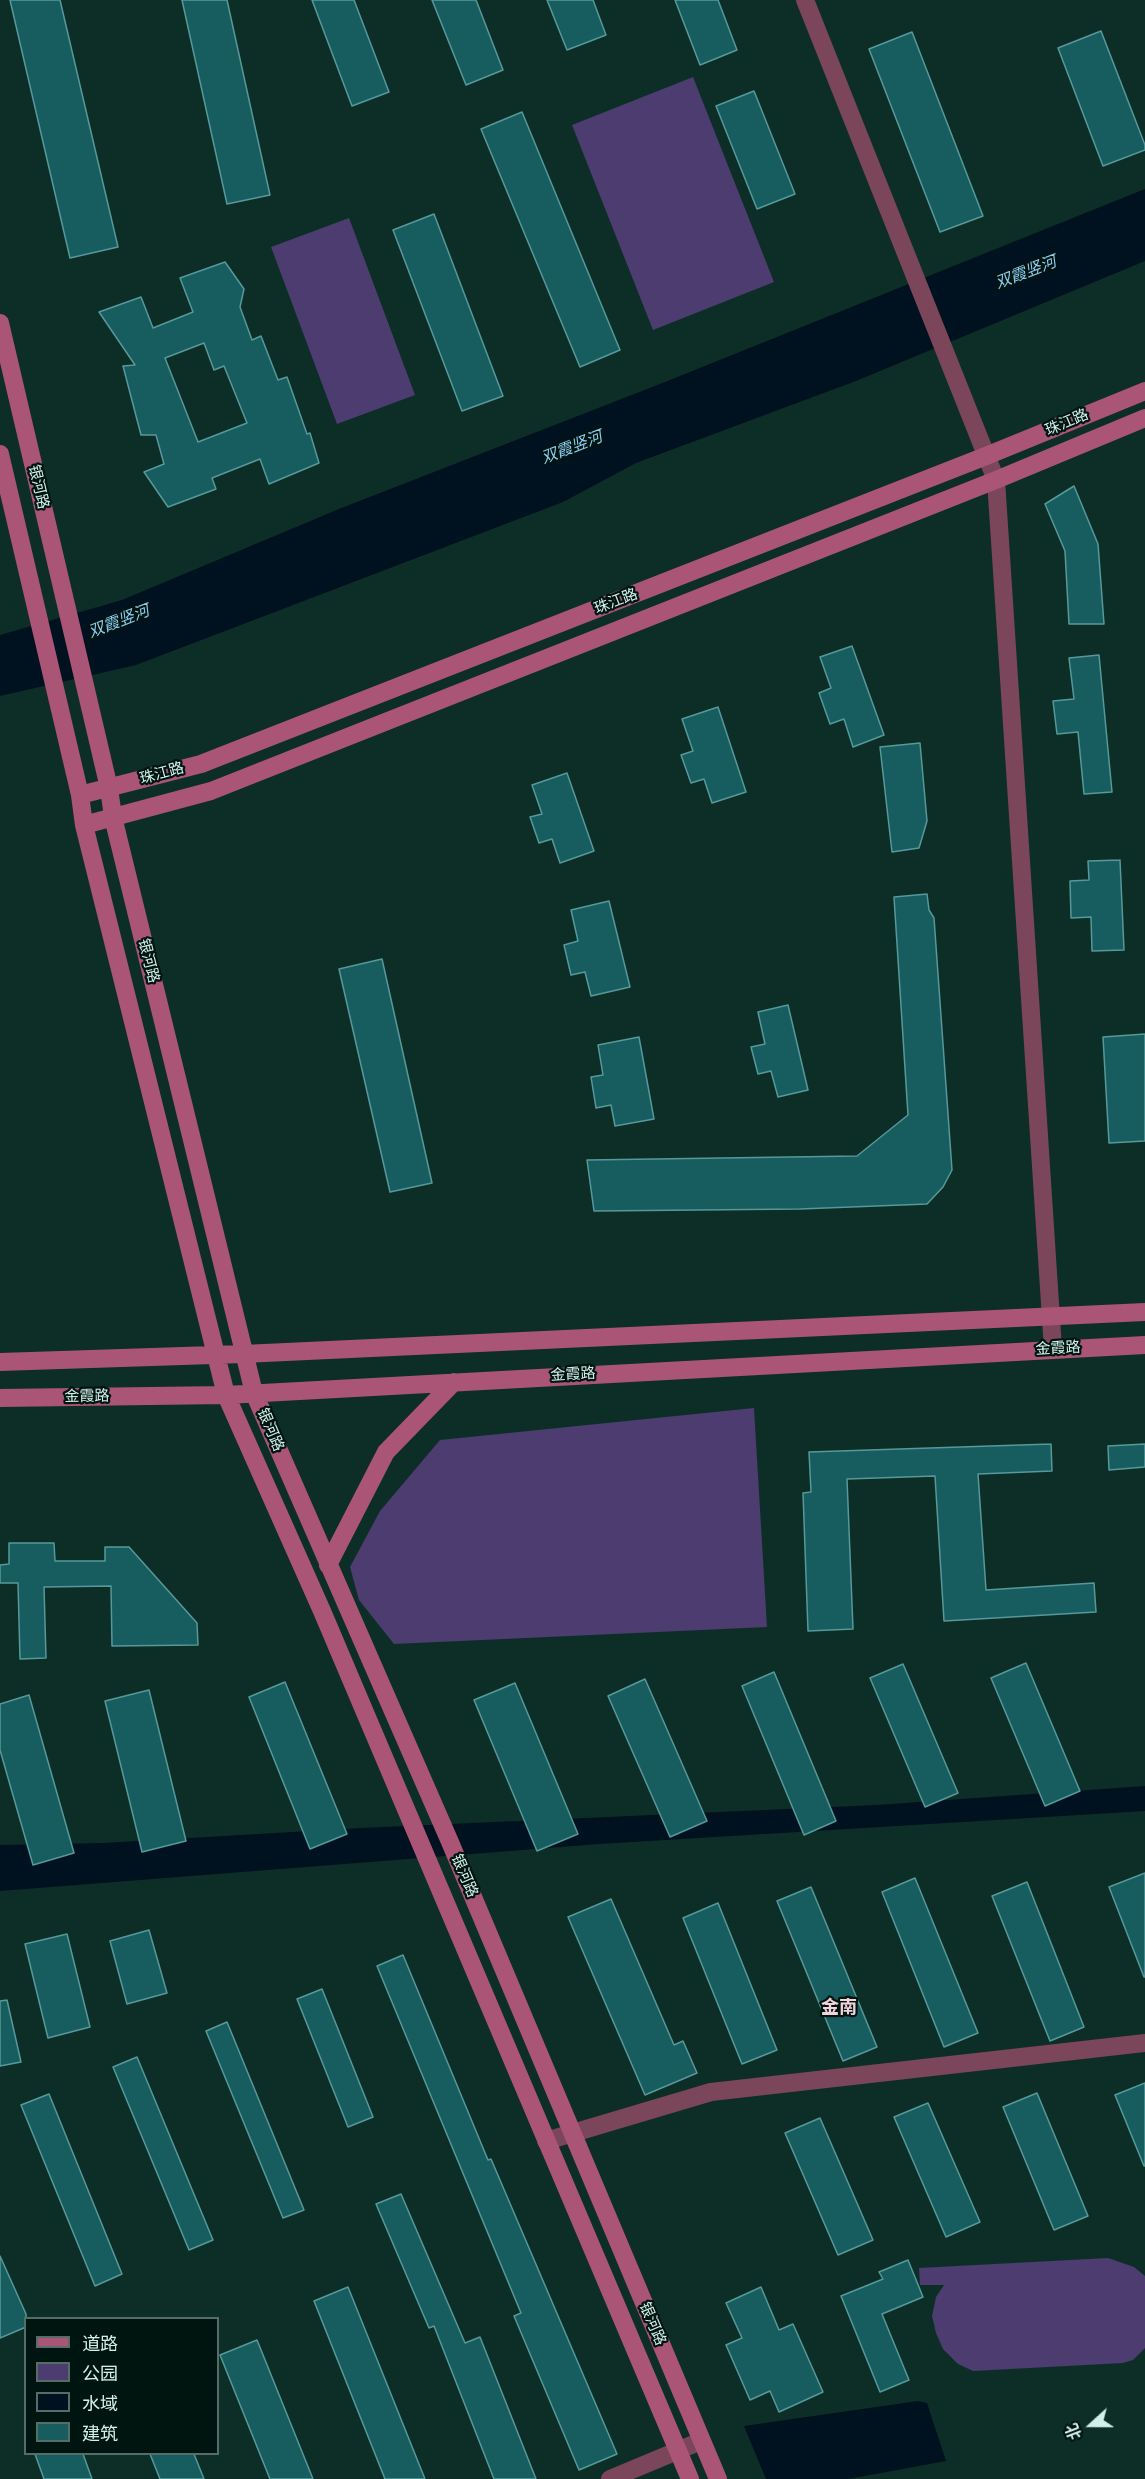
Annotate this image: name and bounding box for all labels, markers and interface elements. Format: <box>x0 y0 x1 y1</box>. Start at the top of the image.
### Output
water label: 双霞竖河 <box>993 253 1059 293</box>
street label: 珠江路 <box>1043 406 1091 440</box>
water label: 双霞竖河 <box>539 428 605 468</box>
street label: 银河路 <box>24 463 52 511</box>
street label: 珠江路 <box>592 586 640 618</box>
water label: 双霞竖河 <box>86 602 152 642</box>
street label: 珠江路 <box>138 759 186 789</box>
street label: 银河路 <box>134 937 162 985</box>
street label: 金霞路 <box>1035 1339 1081 1359</box>
street label: 金霞路 <box>550 1365 596 1385</box>
street label: 金霞路 <box>64 1388 110 1406</box>
street label: 银河路 <box>253 1406 287 1454</box>
street label: 银河路 <box>447 1852 481 1900</box>
district label: 金南 <box>821 1997 857 2019</box>
street label: 银河路 <box>635 2300 669 2348</box>
legend <box>24 2317 219 2455</box>
text: 道路 <box>82 2333 118 2355</box>
text: 公园 <box>82 2363 118 2385</box>
text: 水域 <box>82 2393 118 2415</box>
north arrow <box>1061 2395 1121 2455</box>
text: 北 <box>1062 2420 1086 2443</box>
text: 建筑 <box>82 2423 118 2445</box>

